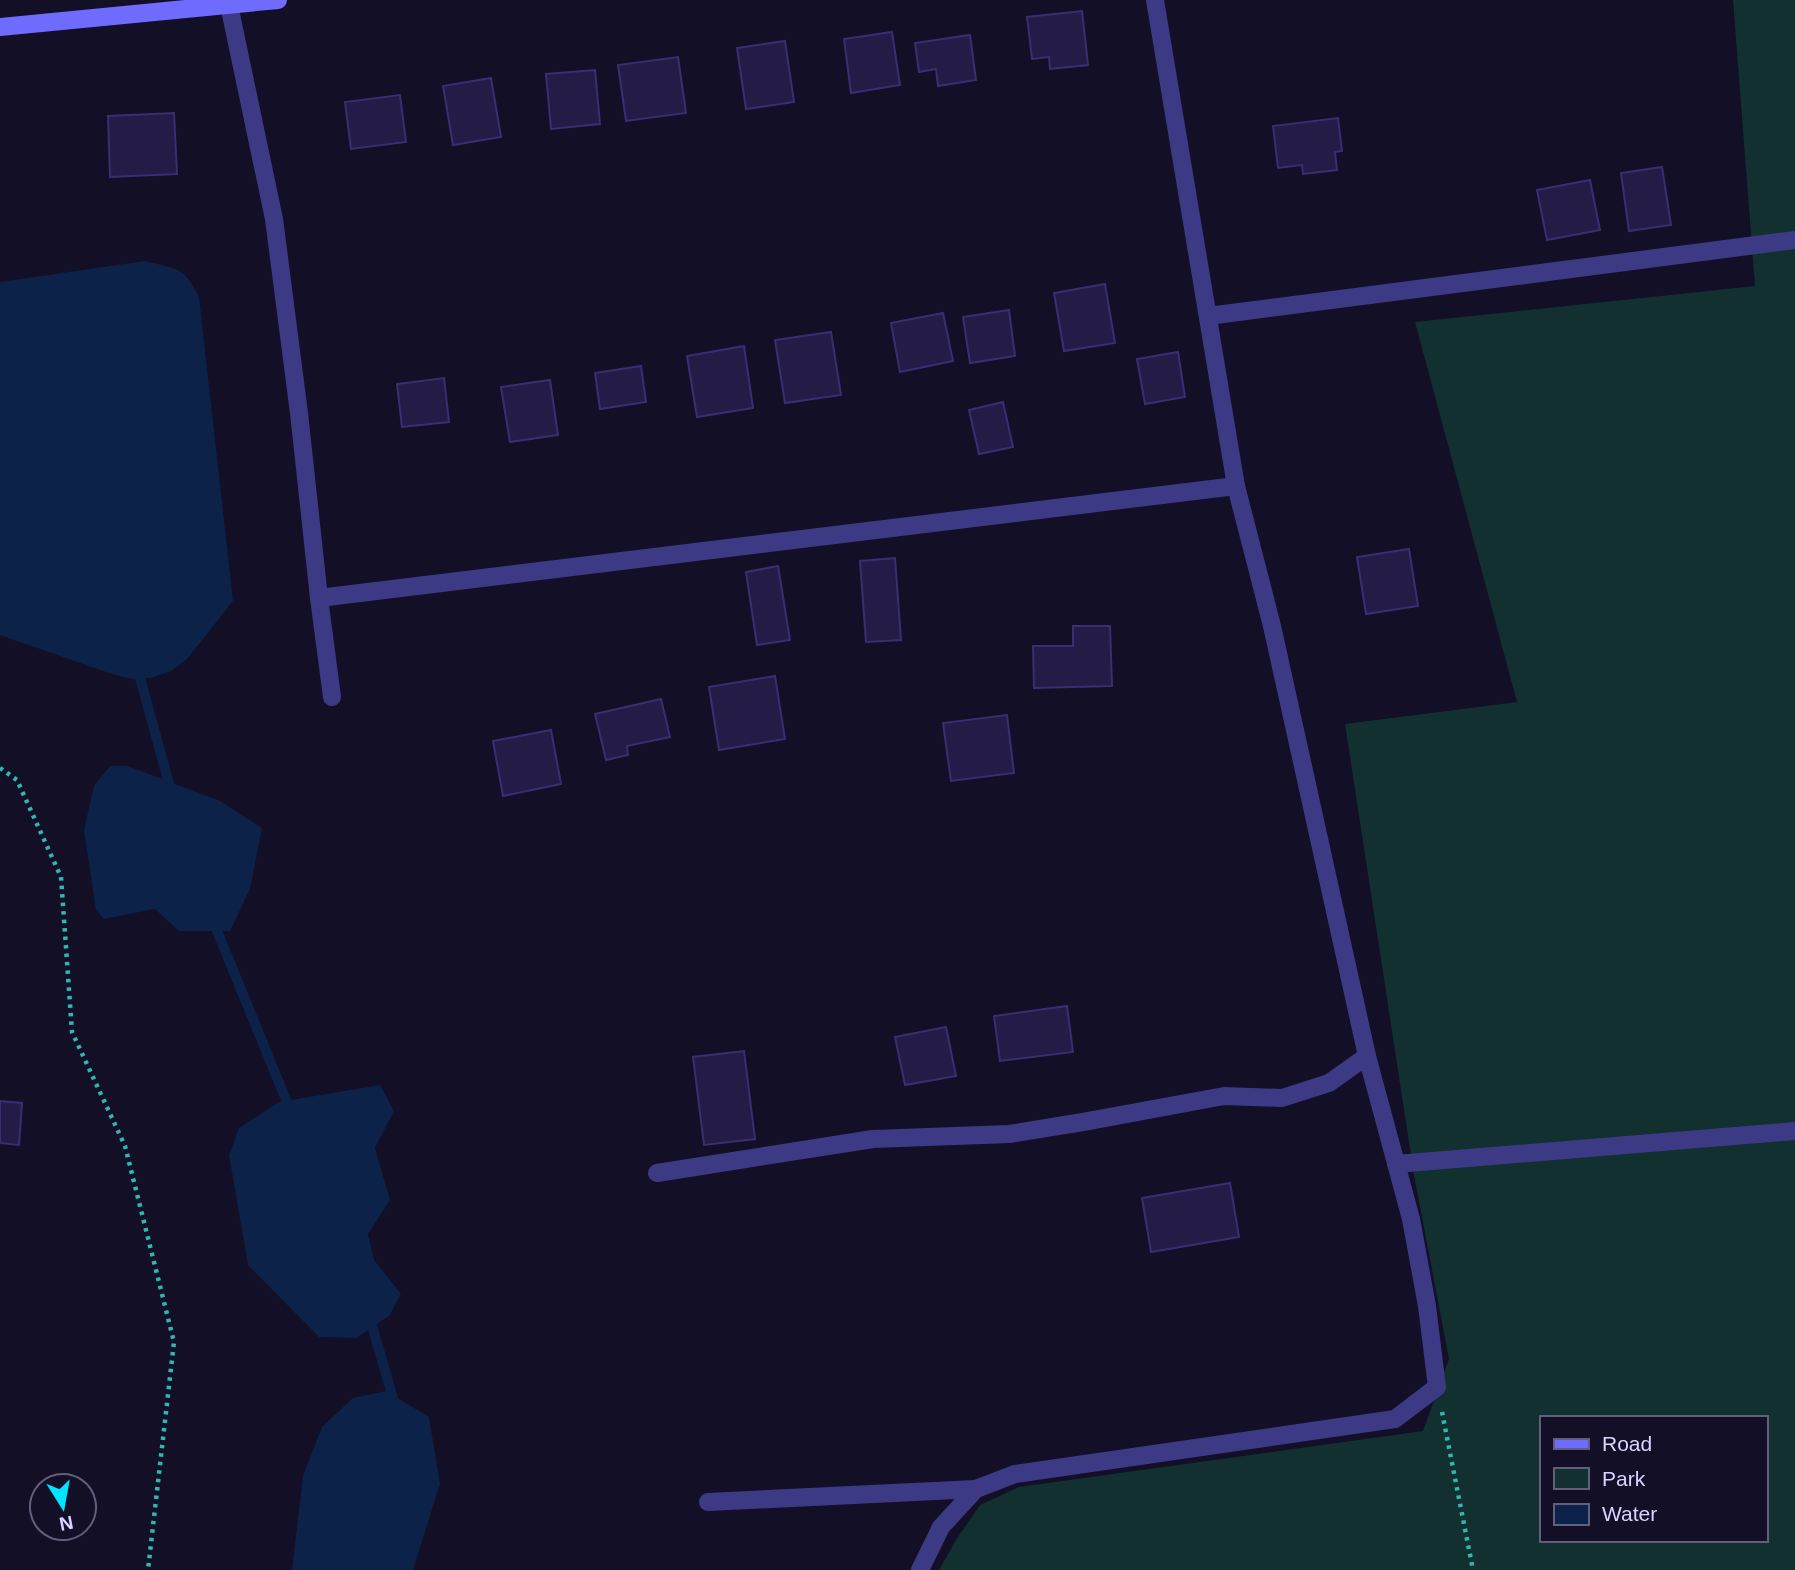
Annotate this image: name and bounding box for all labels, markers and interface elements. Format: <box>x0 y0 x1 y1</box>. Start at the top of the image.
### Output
legend <box>1540 1416 1767 1542</box>
text: Road <box>1602 1432 1652 1455</box>
text: Park <box>1602 1467 1646 1490</box>
north arrow <box>28 1472 98 1542</box>
text: Water <box>1602 1502 1657 1525</box>
text: N <box>57 1512 75 1535</box>

